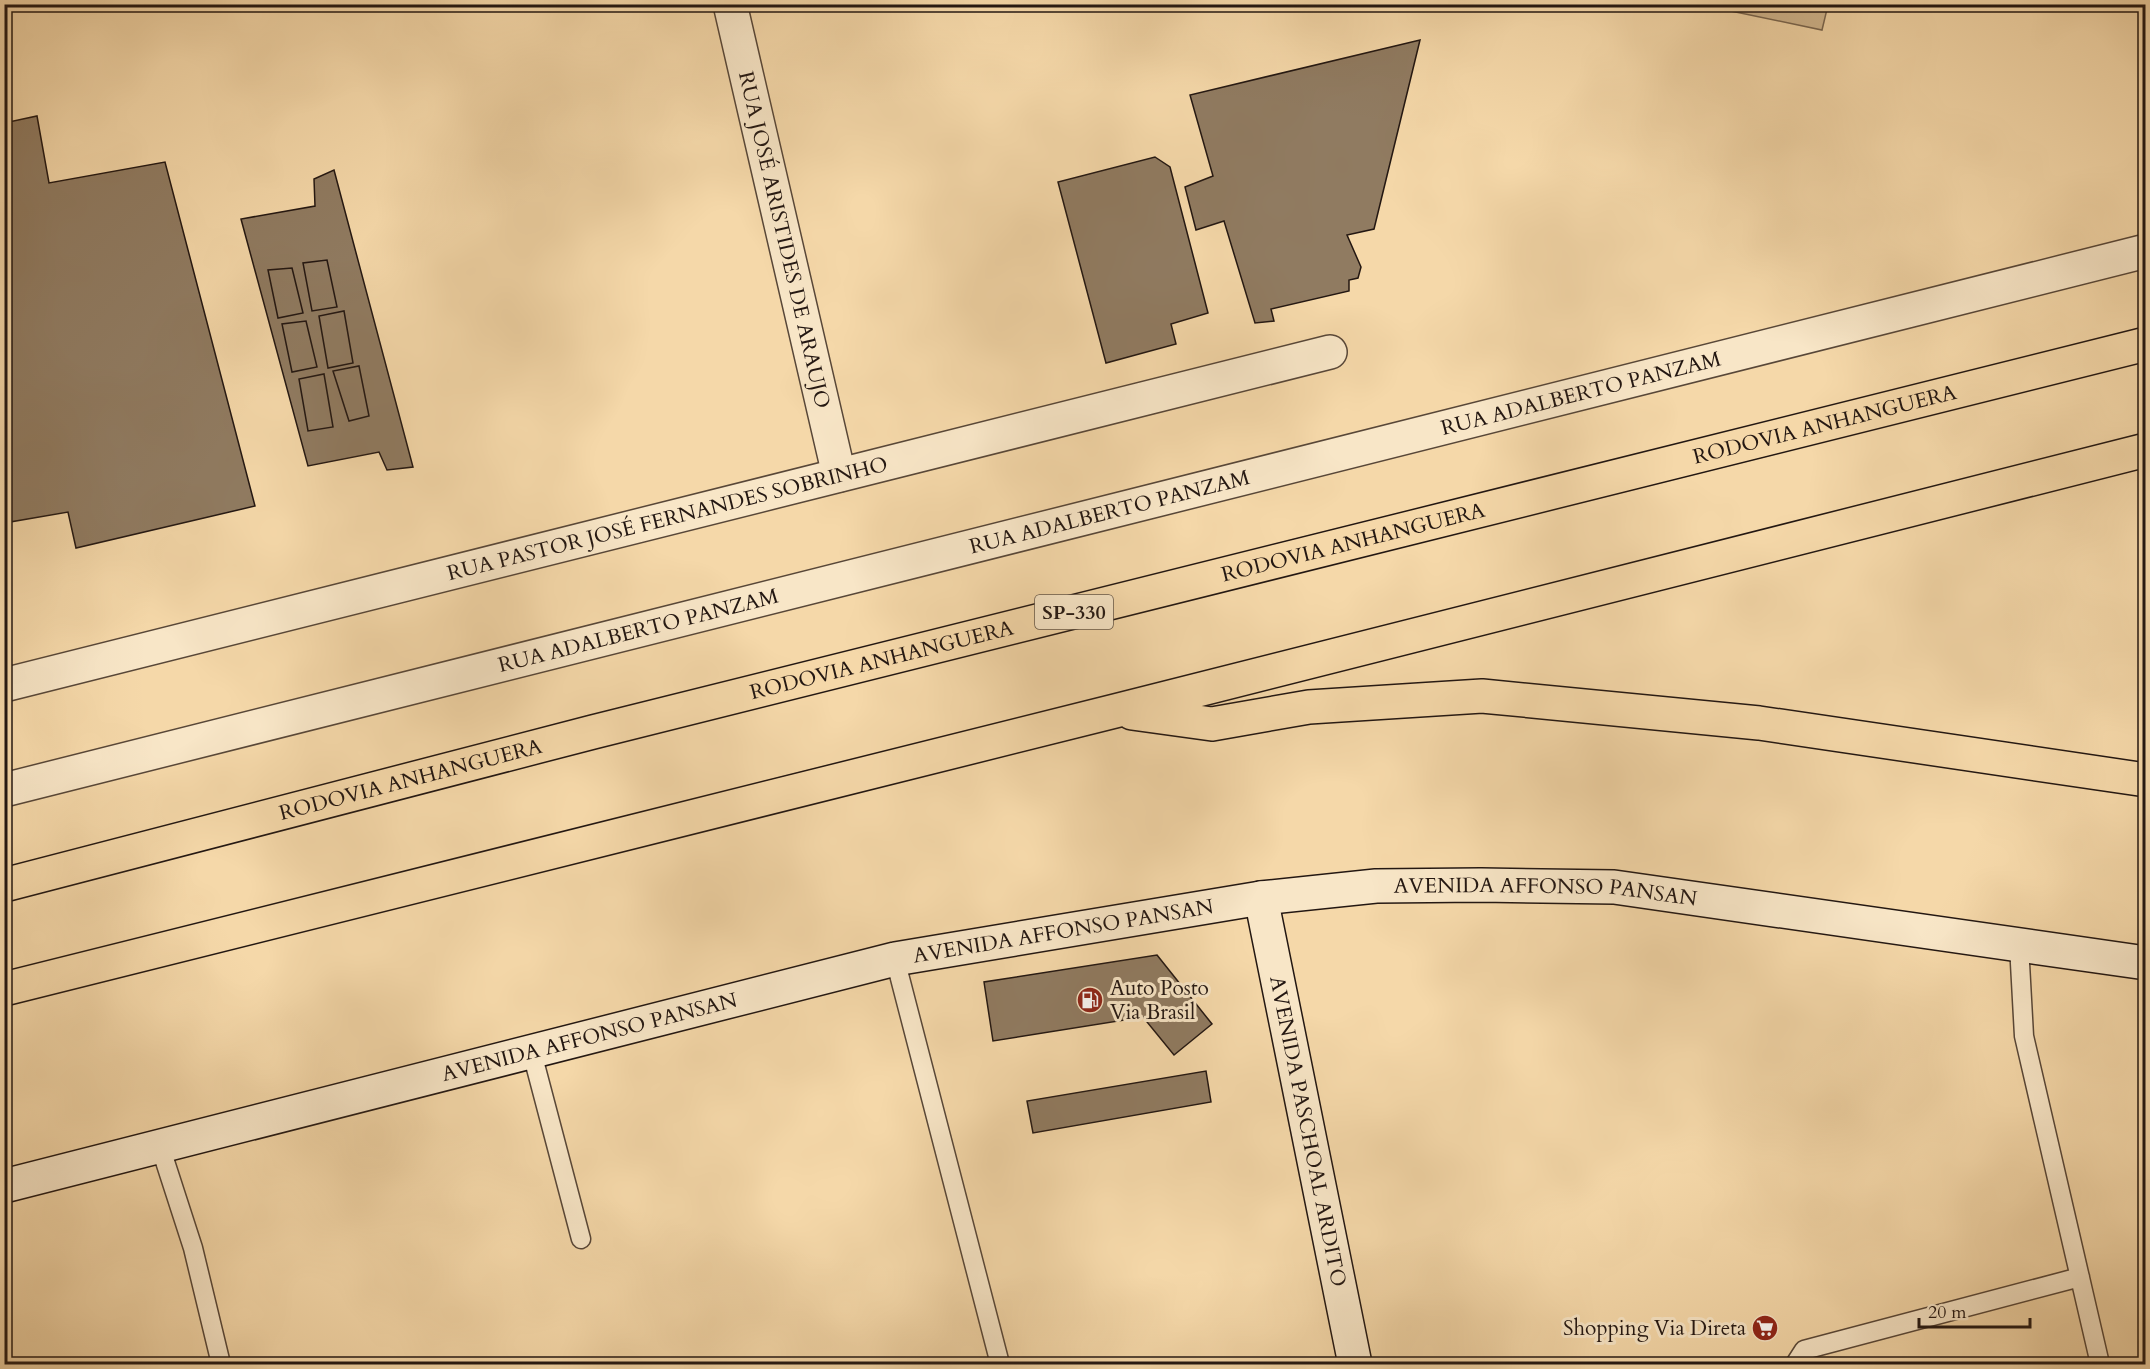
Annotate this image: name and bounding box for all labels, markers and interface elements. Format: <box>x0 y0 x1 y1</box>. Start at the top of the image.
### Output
street label: RUA JOSÉ ARISTIDES DE ARAUJO <box>731 68 837 411</box>
street label: RUA ADALBERTO PANZAM <box>1438 344 1724 443</box>
street label: RODOVIA ANHANGUERA <box>1690 378 1960 472</box>
street label: RUA PASTOR JOSÉ FERNANDES SOBRINHO <box>444 450 891 588</box>
street label: RUA ADALBERTO PANZAM <box>966 463 1253 561</box>
street label: RODOVIA ANHANGUERA <box>1218 496 1488 589</box>
street label: RUA ADALBERTO PANZAM <box>495 582 782 680</box>
road number: SP-330 <box>1035 595 1113 629</box>
street label: RODOVIA ANHANGUERA <box>747 613 1017 707</box>
street label: RODOVIA ANHANGUERA <box>276 732 545 828</box>
street label: AVENIDA AFFONSO PANSAN <box>1394 871 1699 914</box>
street label: AVENIDA AFFONSO PANSAN <box>911 892 1216 971</box>
street label: AVENIDA PASCHOAL ARDITO <box>1262 973 1353 1289</box>
place label: Auto Posto Via Brasil <box>1110 974 1209 1027</box>
fuel station icon: Auto Posto Via Brasil <box>1075 985 1105 1015</box>
street label: AVENIDA AFFONSO PANSAN <box>438 986 740 1089</box>
scale bar <box>1919 1291 2030 1329</box>
text: 20 m <box>1928 1300 1967 1325</box>
supermarket icon: Shopping Via Direta <box>1750 1313 1780 1343</box>
place label: Shopping Via Direta <box>1563 1314 1746 1343</box>

